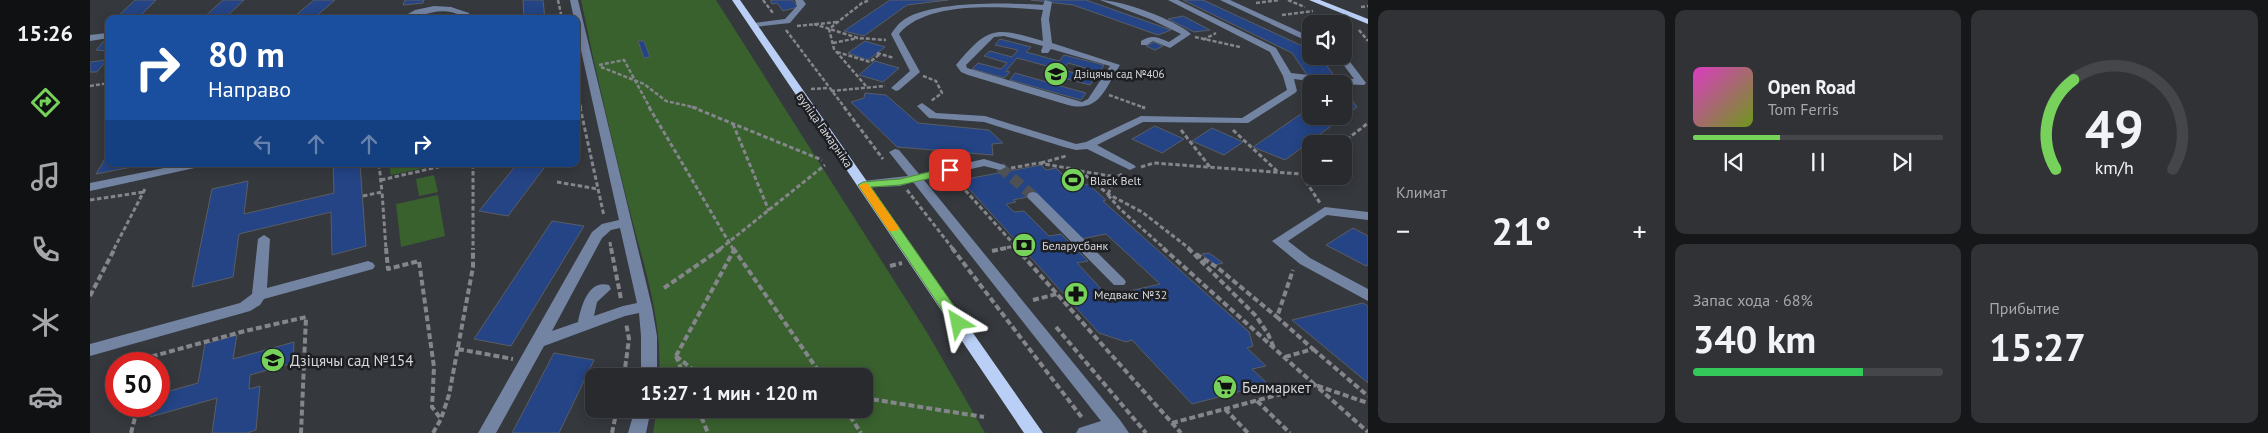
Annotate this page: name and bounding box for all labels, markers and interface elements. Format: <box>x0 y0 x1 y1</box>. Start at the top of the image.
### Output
map controls <box>1302 15 1352 185</box>
button: sound <box>1302 15 1352 65</box>
text: 15:26 <box>17 19 73 47</box>
text: 80 m <box>208 31 285 77</box>
icon: right <box>125 35 190 100</box>
school or university icon: Дзіцячы сад №406 <box>1043 61 1069 87</box>
place label: Дзіцячы сад №406 <box>1074 67 1165 81</box>
text: Направо <box>208 75 291 103</box>
button: + <box>1302 75 1352 125</box>
text: Open Road <box>1768 75 1856 99</box>
icon: directions <box>28 85 63 120</box>
street label: вуліца Гамарніка <box>794 90 856 170</box>
text: 49 <box>2085 95 2144 162</box>
text: Tom Ferris <box>1768 99 1839 119</box>
icon: left <box>249 130 277 158</box>
icon: ahead <box>302 130 330 158</box>
icon: ahead <box>355 130 383 158</box>
icon: right <box>408 130 436 158</box>
button: − <box>1302 135 1352 185</box>
icon: previous <box>1720 148 1748 176</box>
icon: pause <box>1804 148 1832 176</box>
icon: next <box>1888 148 1916 176</box>
pin <box>929 149 971 191</box>
icon: arrive <box>936 156 964 184</box>
text: km/h <box>2095 156 2134 179</box>
icon: music <box>28 159 63 194</box>
sports icon: Black Belt <box>1060 167 1086 193</box>
place label: Black Belt <box>1090 173 1141 188</box>
text: Климат <box>1396 182 1447 202</box>
text: 21° <box>1491 206 1551 255</box>
text: − <box>1396 212 1410 249</box>
text: + <box>1633 212 1647 249</box>
icon: phone <box>28 232 63 267</box>
bank icon: Беларусбанк <box>1011 232 1037 258</box>
place label: Беларусбанк <box>1042 238 1109 253</box>
pharmacy icon: Медвакс №32 <box>1063 281 1089 307</box>
place label: Медвакс №32 <box>1094 287 1167 302</box>
text: Запас хода · 68% <box>1693 290 1813 310</box>
position arrow <box>931 296 983 348</box>
text: Прибытие <box>1989 298 2060 318</box>
icon: climate <box>28 305 63 340</box>
text: 340 km <box>1693 314 1816 363</box>
text: 15:27 <box>1989 322 2086 371</box>
school or university icon: Дзіцячы сад №154 <box>260 347 286 373</box>
place label: Дзіцячы сад №154 <box>290 351 413 370</box>
speed limit sign: 50 <box>105 352 170 417</box>
supermarket icon: Белмаркет <box>1212 374 1238 400</box>
place label: Белмаркет <box>1242 378 1311 397</box>
icon: car <box>28 379 63 414</box>
text: 15:27 · 1 мин · 120 m <box>640 381 818 405</box>

